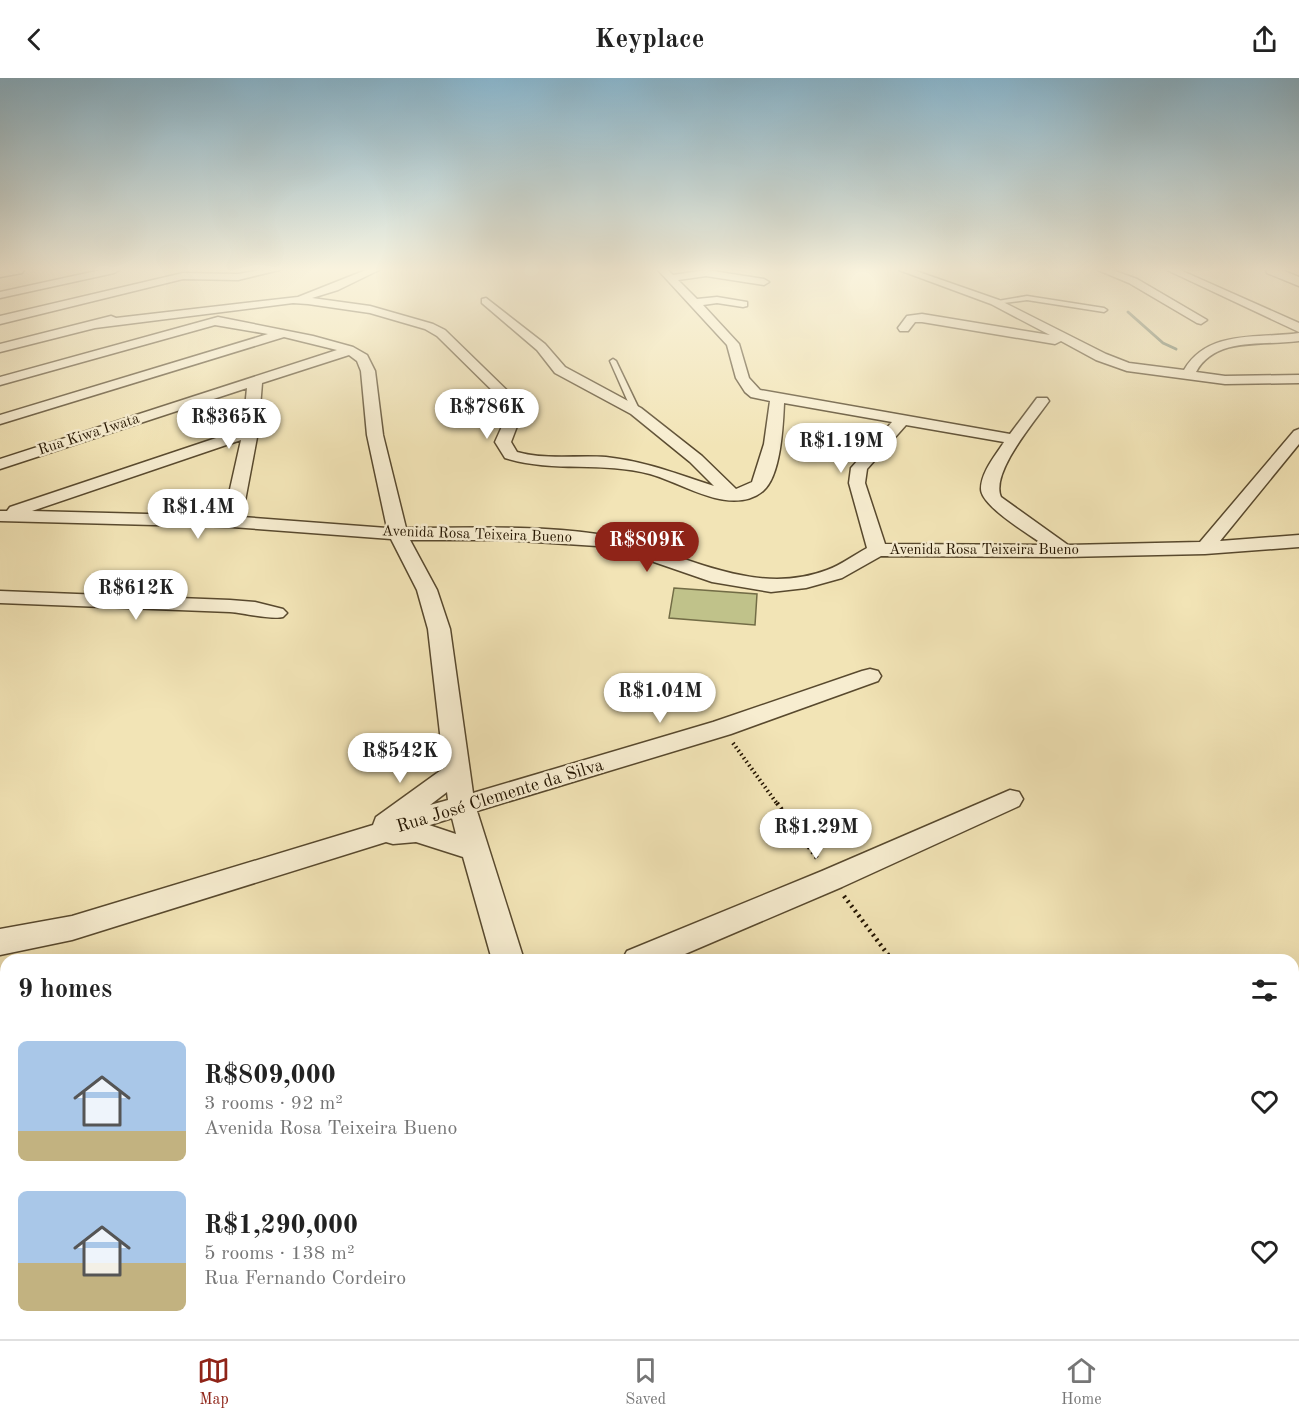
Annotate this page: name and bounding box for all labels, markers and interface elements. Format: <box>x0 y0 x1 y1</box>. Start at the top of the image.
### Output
icon: back <box>18 23 51 56</box>
icon: share <box>1248 23 1281 56</box>
text: Keyplace <box>595 26 704 53</box>
pin: R$786K <box>438 389 536 440</box>
text: R$786K <box>449 398 525 418</box>
pin: R$365K <box>180 399 278 450</box>
text: R$365K <box>191 408 267 428</box>
street label: Rua Kiwa Iwata <box>36 411 142 458</box>
pin: R$1.19M <box>786 423 896 474</box>
text: R$1.19M <box>799 432 883 452</box>
pin: R$1.4M <box>149 489 247 540</box>
text: R$1.4M <box>162 498 234 518</box>
pin: R$809K <box>598 522 696 573</box>
street label: Avenida Rosa Teixeira Bueno <box>382 524 572 546</box>
text: R$809K <box>609 531 685 551</box>
street label: Avenida Rosa Teixeira Bueno <box>889 543 1079 558</box>
pin: R$612K <box>87 570 185 621</box>
text: R$612K <box>98 579 174 599</box>
pin: R$1.04M <box>605 673 715 724</box>
text: R$1.04M <box>618 682 702 702</box>
pin: R$542K <box>351 733 449 784</box>
text: R$542K <box>362 742 438 762</box>
street label: Rua José Clemente da Silva <box>394 756 606 836</box>
pin: R$1.29M <box>761 809 871 860</box>
text: R$1.29M <box>774 818 858 838</box>
icon: filters <box>1248 974 1281 1007</box>
text: 9 homes <box>18 977 112 1003</box>
text: R$809,000 <box>204 1063 336 1089</box>
icon: home <box>66 1065 138 1137</box>
icon: heart <box>1248 1085 1281 1118</box>
text: 3 rooms · 92 m² <box>204 1094 343 1114</box>
text: Avenida Rosa Teixeira Bueno <box>204 1119 457 1139</box>
text: R$1,290,000 <box>204 1213 358 1239</box>
icon: home <box>66 1215 138 1287</box>
icon: heart <box>1248 1235 1281 1268</box>
text: 5 rooms · 138 m² <box>204 1244 354 1264</box>
text: Rua Fernando Cordeiro <box>204 1269 406 1289</box>
tab: Map <box>197 1354 230 1410</box>
tab: Saved <box>625 1354 666 1410</box>
tab: Home <box>1061 1354 1102 1410</box>

